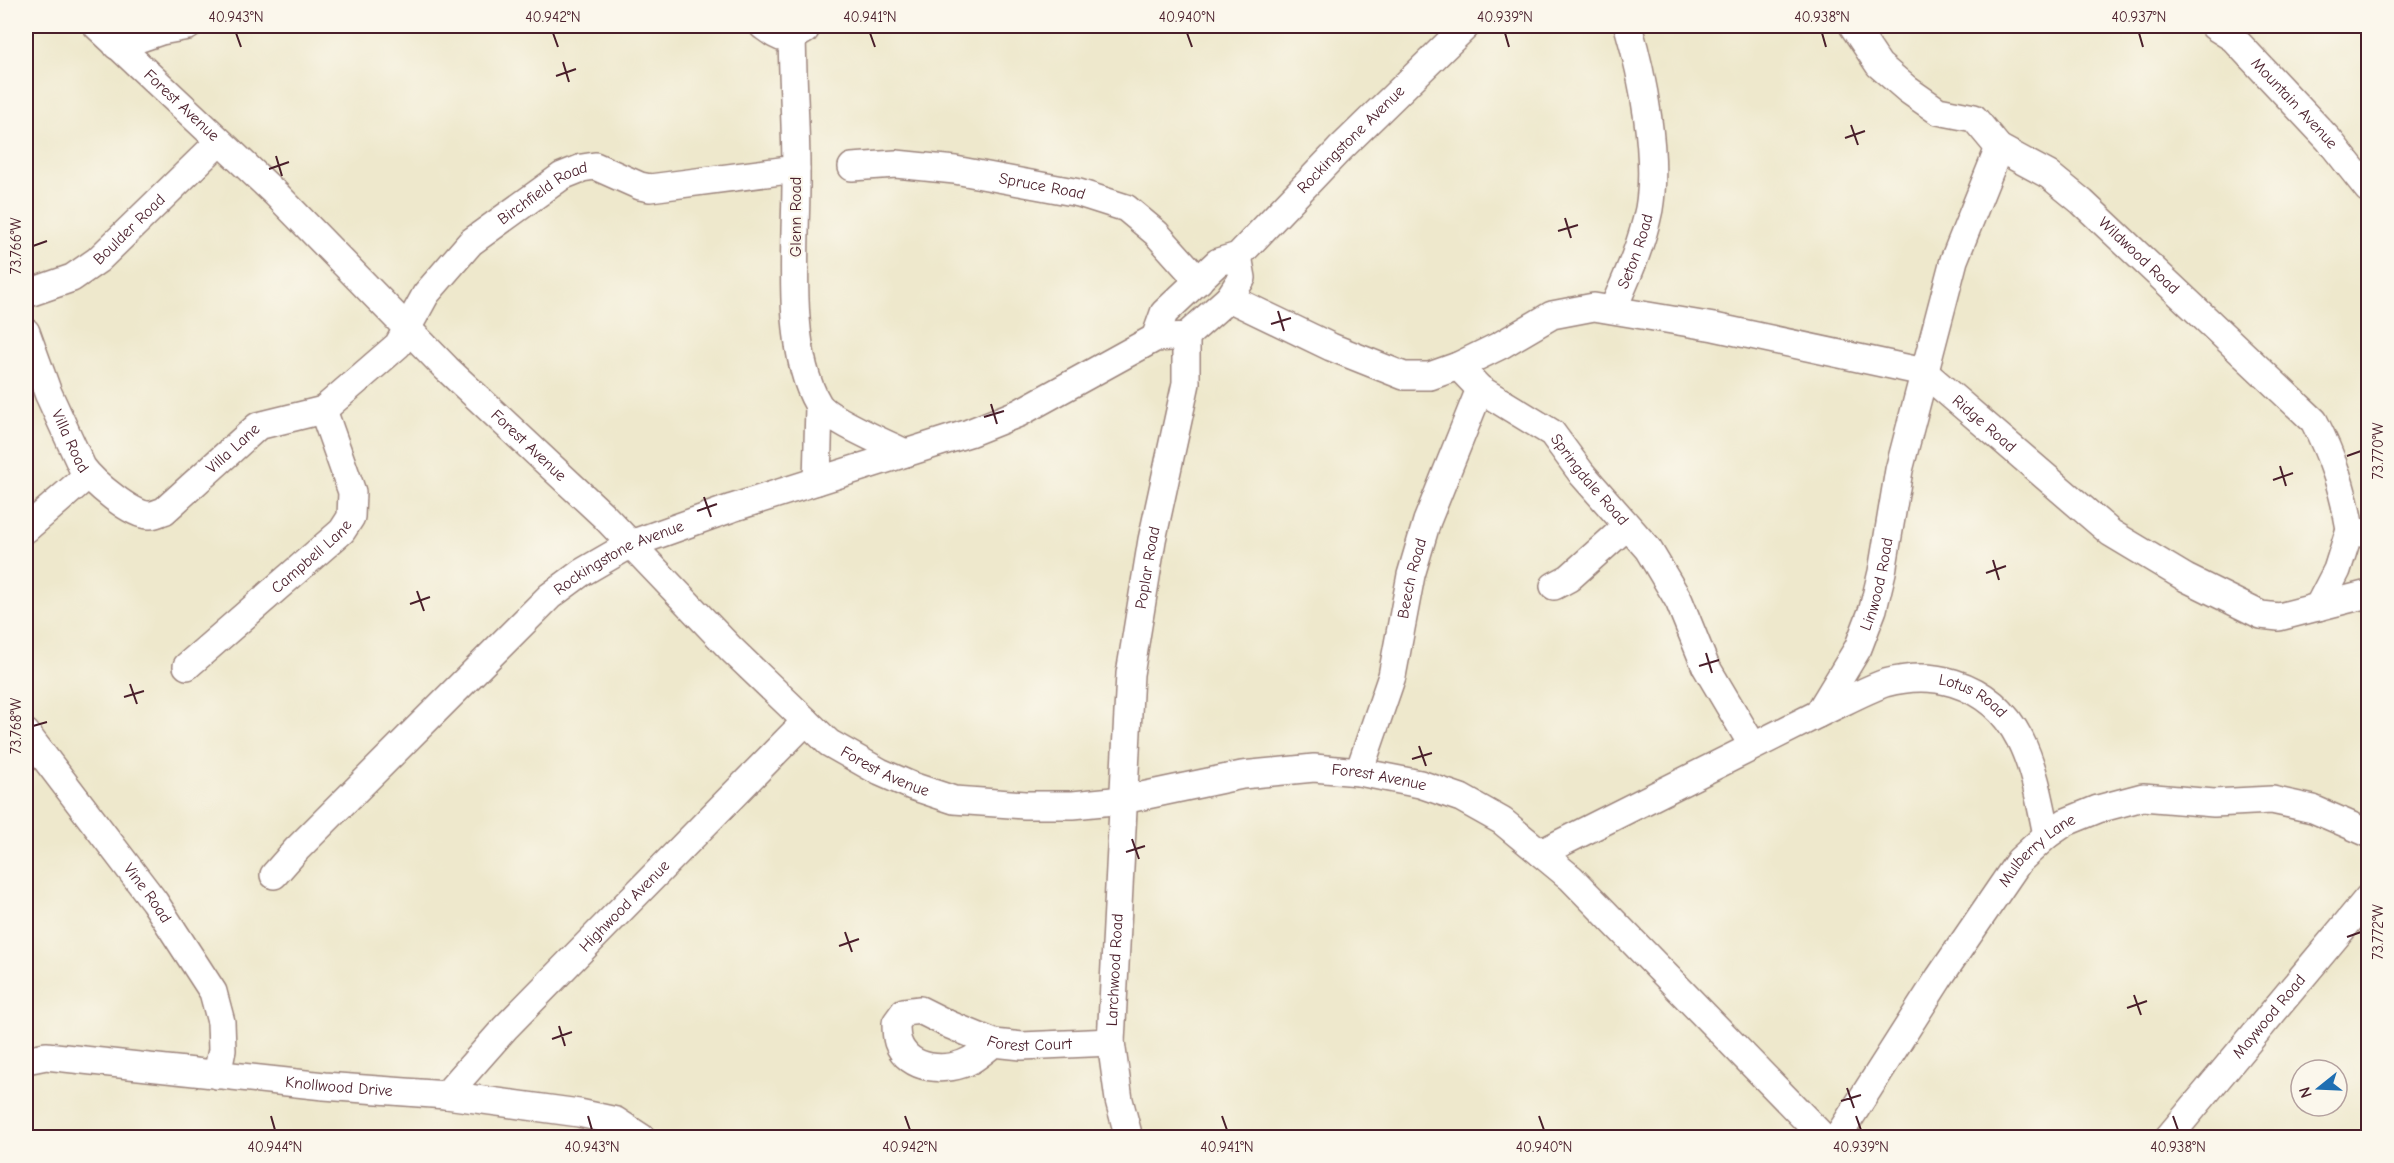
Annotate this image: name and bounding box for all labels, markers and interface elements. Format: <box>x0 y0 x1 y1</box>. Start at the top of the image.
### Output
text: 40.943°N <box>208 8 264 26</box>
text: 40.942°N <box>525 8 581 26</box>
text: 40.941°N <box>843 8 897 26</box>
text: 40.940°N <box>1159 8 1215 26</box>
text: 40.939°N <box>1477 8 1533 26</box>
text: 40.938°N <box>1794 8 1850 26</box>
text: 40.937°N <box>2112 8 2166 26</box>
street label: Mountain Avenue <box>2247 54 2341 152</box>
street label: Forest Avenue <box>140 66 223 145</box>
street label: Rockingstone Avenue <box>1294 82 1408 197</box>
street label: Birchfield Road <box>494 158 589 229</box>
street label: Spruce Road <box>997 169 1088 203</box>
street label: Glenn Road <box>787 177 805 257</box>
street label: Boulder Road <box>90 191 169 268</box>
street label: Seton Road <box>1614 212 1657 292</box>
street label: Wildwood Road <box>2095 213 2183 298</box>
text: 73.766°W <box>7 218 25 274</box>
street label: Ridge Road <box>1949 391 2020 456</box>
street label: Forest Avenue <box>487 406 570 485</box>
street label: Villa Road <box>48 407 92 477</box>
street label: Villa Lane <box>203 420 263 477</box>
text: 73.770°W <box>2369 422 2387 480</box>
street label: Springdale Road <box>1547 430 1632 529</box>
street label: Campbell Lane <box>268 517 356 597</box>
street label: Rockingstone Avenue <box>550 517 686 599</box>
street label: Poplar Road <box>1132 525 1164 610</box>
street label: Beech Road <box>1394 536 1430 620</box>
street label: Linwood Road <box>1857 536 1897 633</box>
street label: Lotus Road <box>1937 671 2011 721</box>
text: 73.768°W <box>7 698 25 754</box>
street label: Forest Avenue <box>838 743 932 800</box>
street label: Forest Avenue <box>1331 761 1429 795</box>
street label: Mulberry Lane <box>1995 810 2078 890</box>
street label: Highwood Avenue <box>576 857 673 956</box>
street label: Vine Road <box>120 860 175 926</box>
text: 73.772°W <box>2369 904 2387 960</box>
street label: Larchwood Road <box>1103 913 1127 1027</box>
street label: Maywood Road <box>2229 971 2309 1062</box>
street label: Forest Court <box>984 1032 1073 1055</box>
north arrow <box>2289 1058 2349 1118</box>
street label: Knollwood Drive <box>284 1073 393 1100</box>
text: N <box>2296 1085 2316 1100</box>
text: 40.944°N <box>248 1138 302 1156</box>
text: 40.943°N <box>564 1138 620 1156</box>
text: 40.942°N <box>882 1138 938 1156</box>
text: 40.941°N <box>1200 1138 1254 1156</box>
text: 40.940°N <box>1516 1138 1572 1156</box>
text: 40.939°N <box>1833 1138 1889 1156</box>
text: 40.938°N <box>2150 1138 2206 1156</box>

